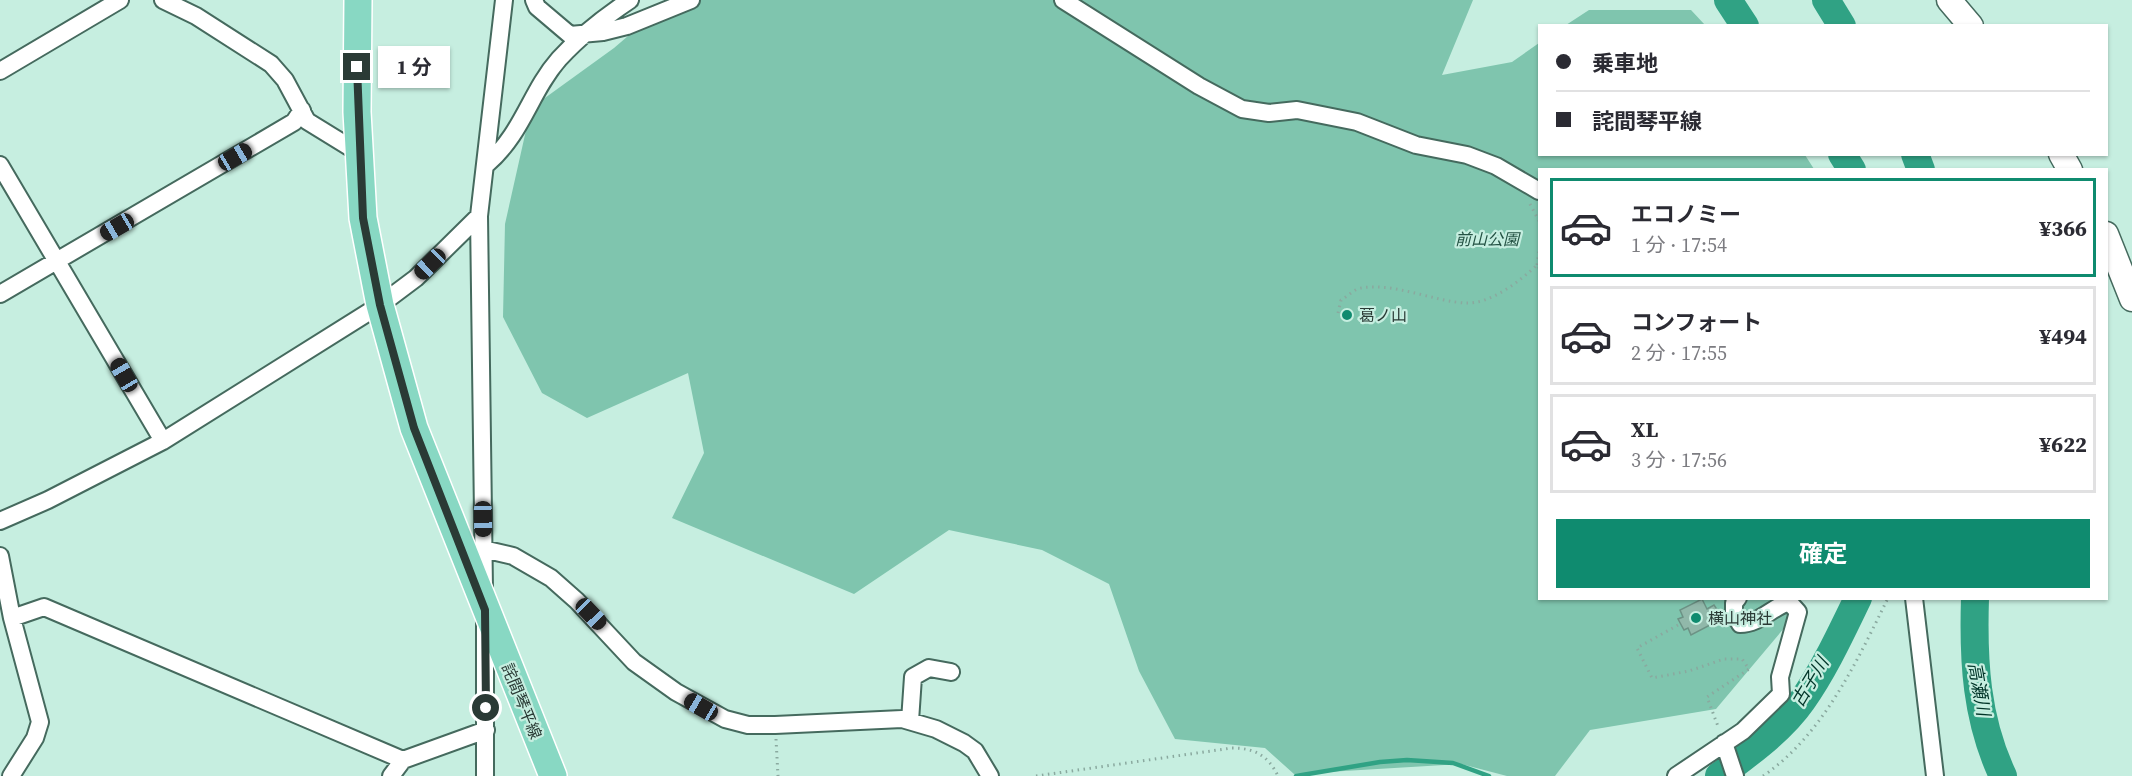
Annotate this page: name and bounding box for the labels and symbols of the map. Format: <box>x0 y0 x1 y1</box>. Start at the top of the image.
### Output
callout: 1 分 <box>378 46 450 88</box>
route end <box>343 53 370 80</box>
car <box>215 140 255 174</box>
car <box>97 210 137 244</box>
park label: 前山公園 <box>1455 228 1521 250</box>
car <box>411 245 449 283</box>
place label: 葛ノ山 <box>1359 304 1407 326</box>
marker: 葛ノ山 <box>1340 308 1354 322</box>
car <box>107 355 141 395</box>
car <box>474 501 492 537</box>
car <box>572 595 610 633</box>
place label: 横山神社 <box>1708 607 1772 629</box>
marker: 横山神社 <box>1689 611 1703 625</box>
water label: 古子川 <box>1785 650 1835 711</box>
street label: 詫間琴平線 <box>497 660 547 742</box>
water label: 高瀬川 <box>1962 660 1997 720</box>
car <box>681 690 721 724</box>
route start <box>472 694 499 721</box>

